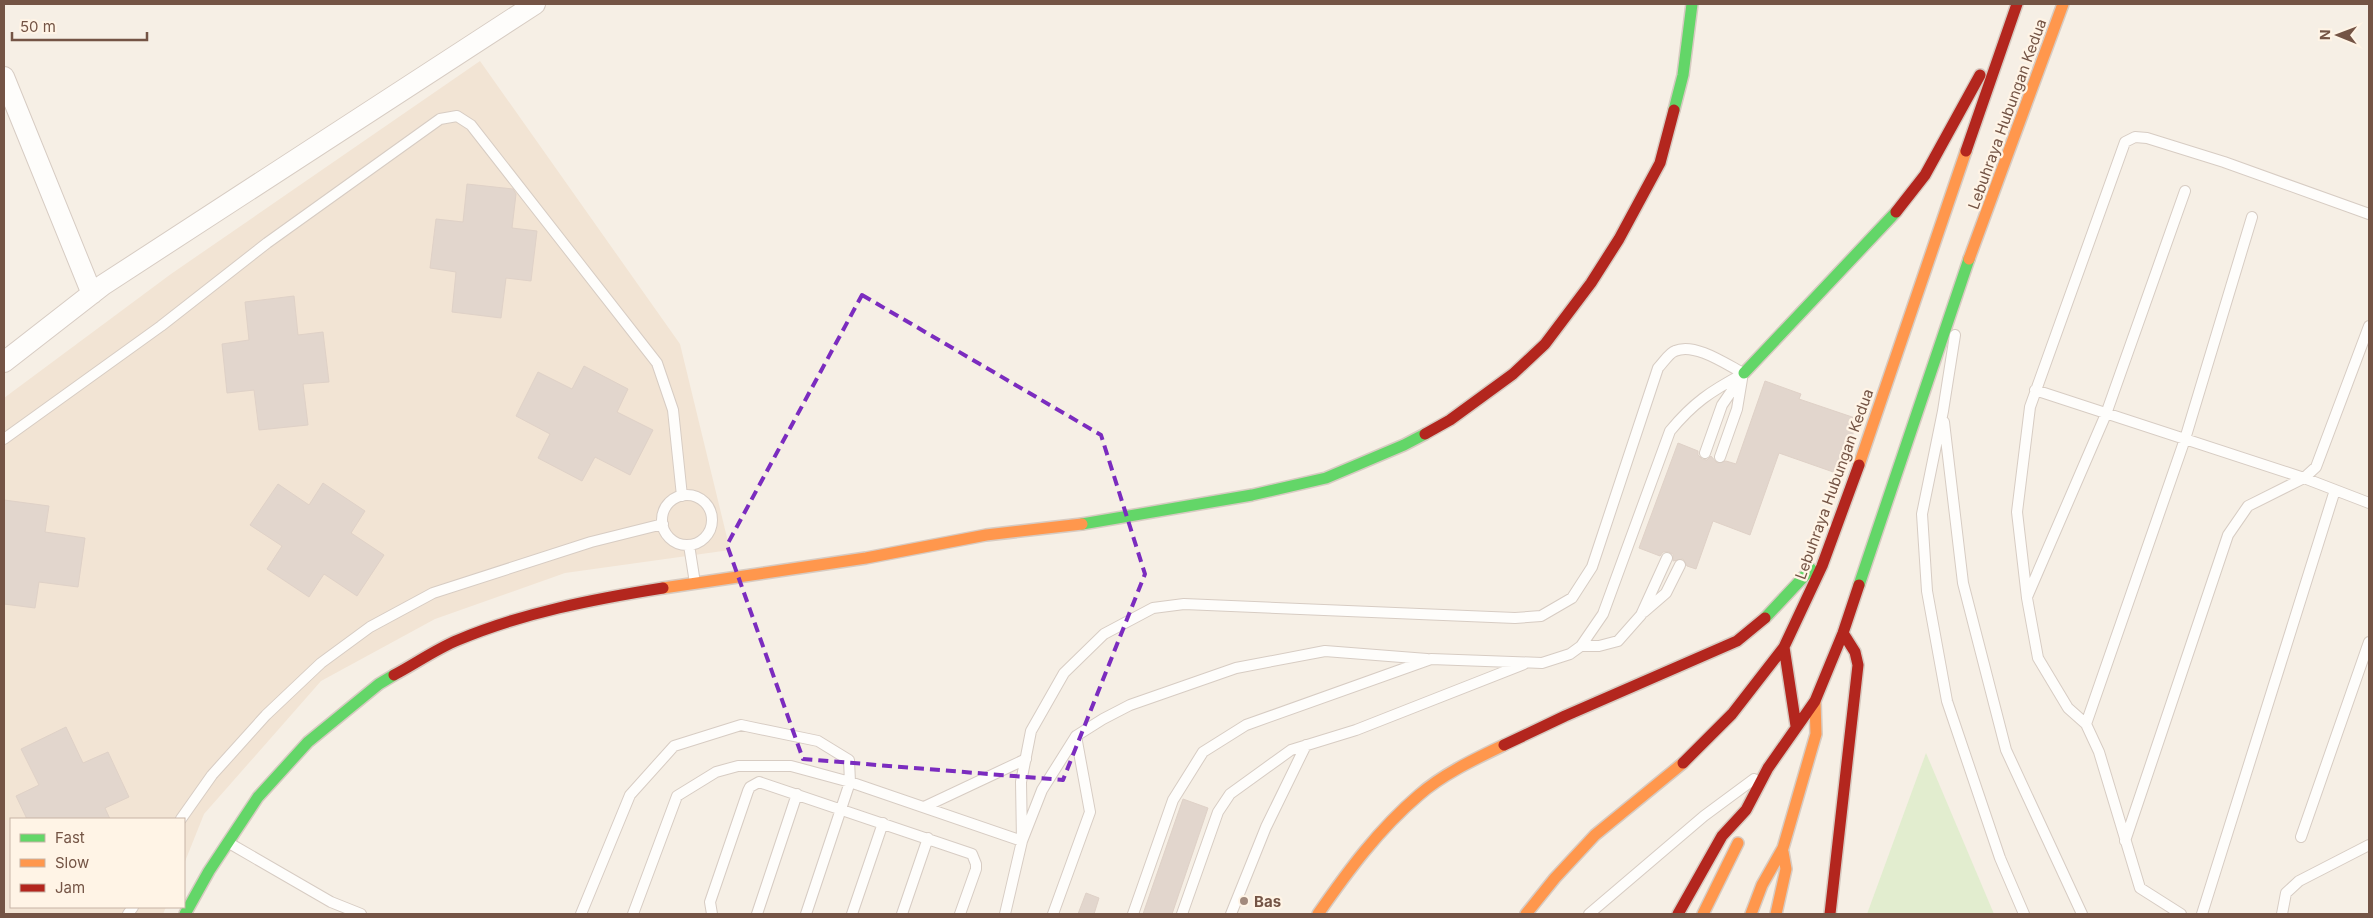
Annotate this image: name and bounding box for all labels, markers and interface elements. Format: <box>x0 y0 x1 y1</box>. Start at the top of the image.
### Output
scale bar <box>12 10 148 42</box>
north arrow <box>2313 10 2363 60</box>
street label: Lebuhraya Hubungan Kedua <box>1964 16 2050 212</box>
text: 50 m <box>20 17 56 36</box>
text: N <box>2316 29 2333 40</box>
street label: Lebuhraya Hubungan Kedua <box>1791 386 1877 582</box>
legend <box>10 818 185 908</box>
text: Fast <box>55 828 85 847</box>
text: Slow <box>55 853 89 872</box>
text: Jam <box>55 878 85 897</box>
place label: Bas <box>1254 892 1281 911</box>
marker: Bas <box>1238 895 1250 907</box>

